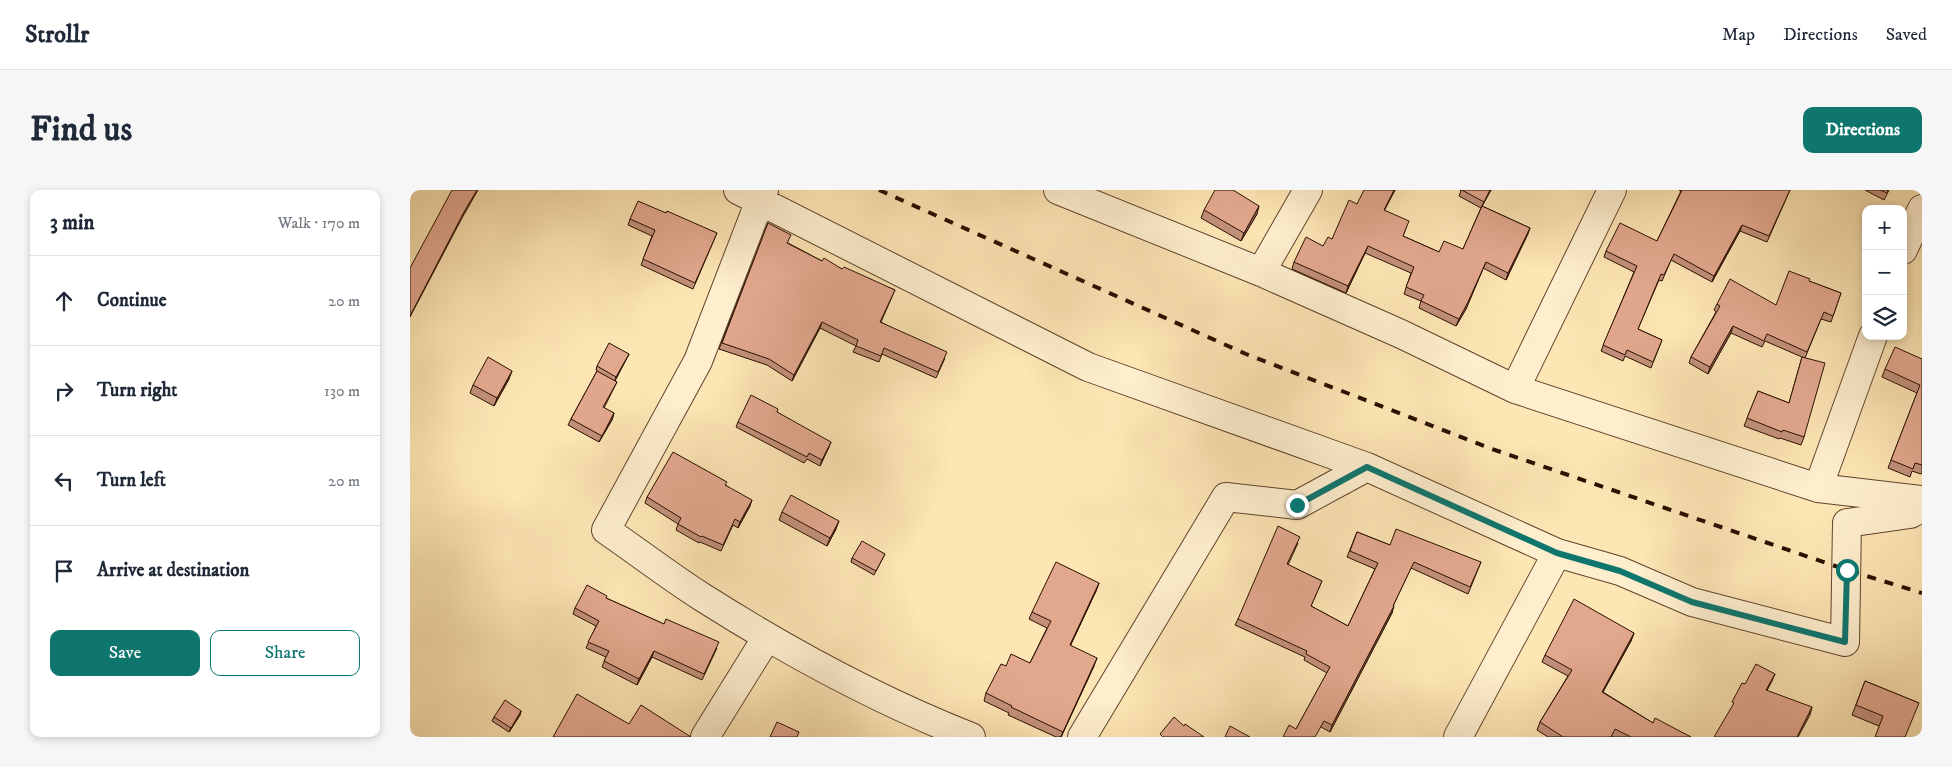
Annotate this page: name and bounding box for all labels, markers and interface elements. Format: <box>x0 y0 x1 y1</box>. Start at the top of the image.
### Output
text: Strollr <box>25 20 89 50</box>
text: Map <box>1722 24 1755 46</box>
text: Directions <box>1783 24 1858 46</box>
text: Saved <box>1886 24 1927 46</box>
button: Directions <box>1803 107 1922 153</box>
text: Find us <box>30 108 132 152</box>
map controls <box>1862 205 1907 340</box>
button: + <box>1862 205 1907 250</box>
text: 3 min <box>50 210 95 236</box>
text: Walk · 170 m <box>278 213 360 233</box>
button: − <box>1862 250 1907 295</box>
icon: ahead <box>50 287 78 315</box>
text: Continue <box>97 289 167 312</box>
text: 20 m <box>328 291 360 311</box>
button: layers <box>1862 295 1907 340</box>
icon: right <box>50 377 78 405</box>
text: Turn right <box>97 379 177 402</box>
text: 130 m <box>324 381 360 401</box>
icon: left <box>50 467 78 495</box>
text: Turn left <box>97 469 166 492</box>
text: 20 m <box>328 471 360 491</box>
route end <box>1286 494 1309 517</box>
icon: arrive <box>50 557 78 585</box>
text: Arrive at destination <box>97 559 249 582</box>
route start <box>1836 559 1859 582</box>
button: Save <box>50 630 200 676</box>
button: Share <box>210 630 360 676</box>

